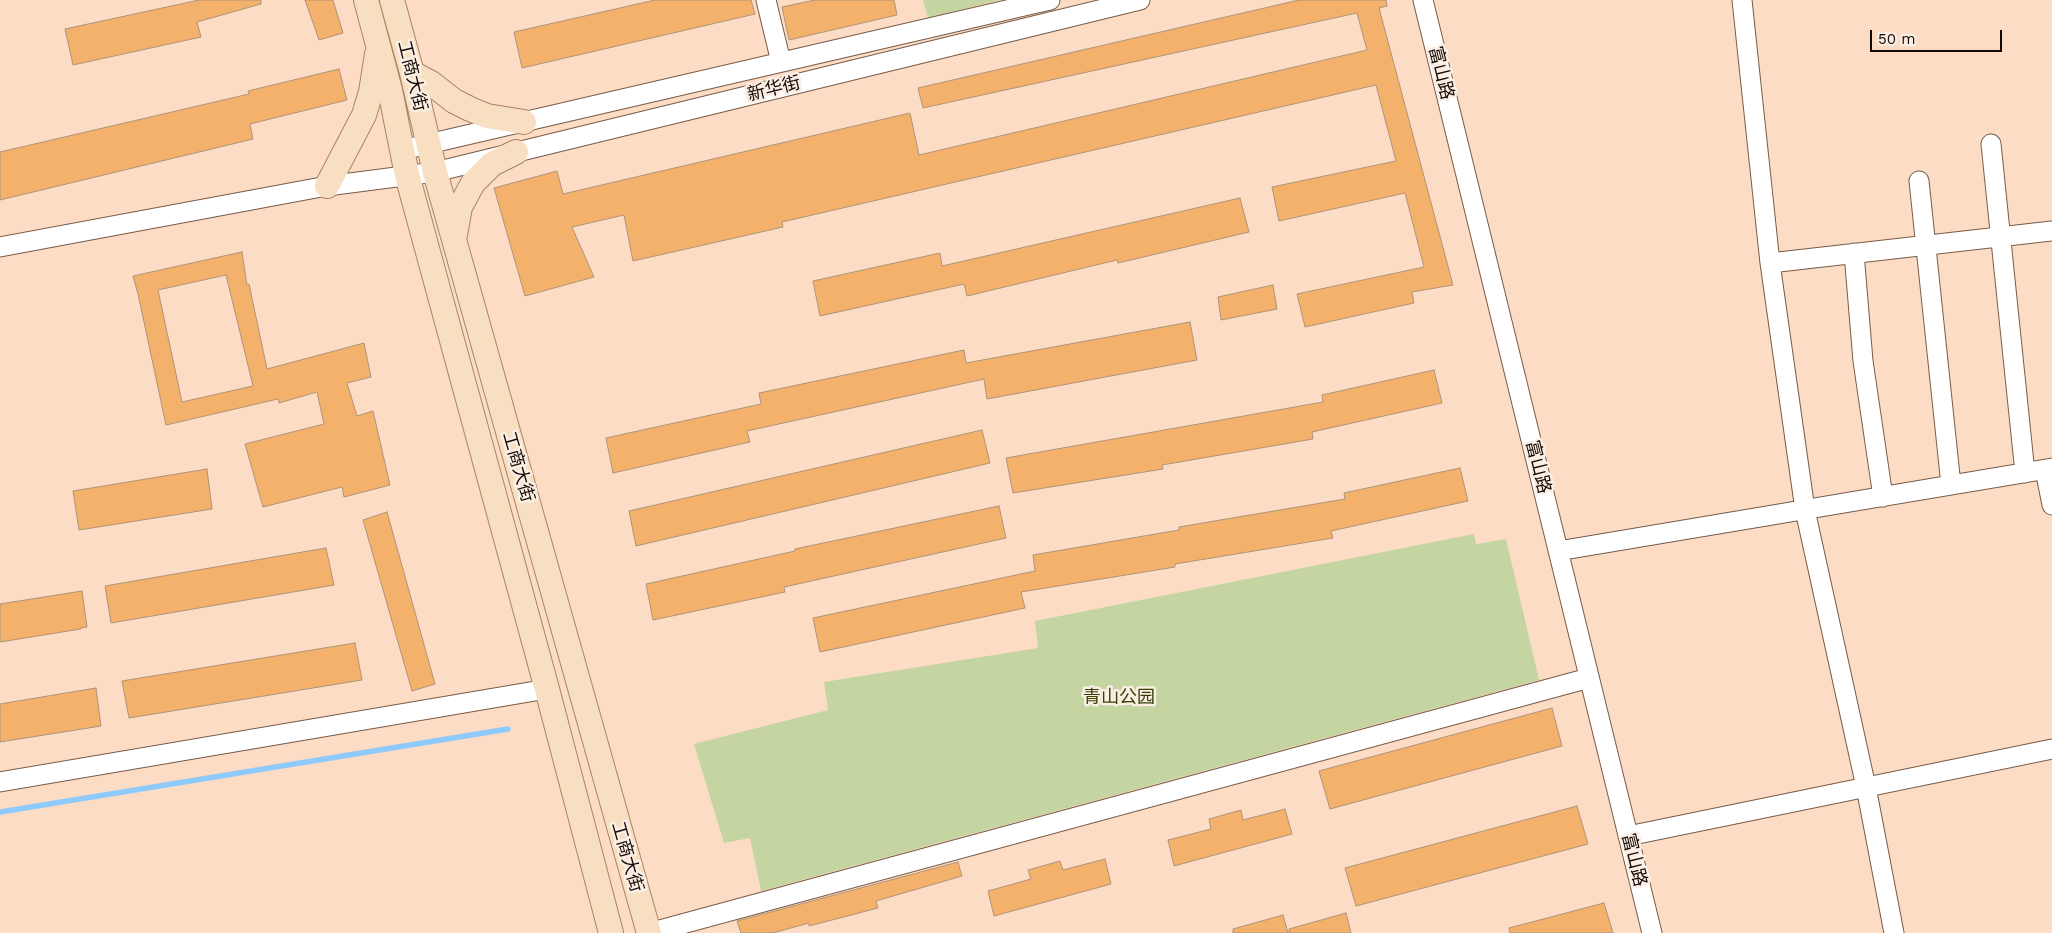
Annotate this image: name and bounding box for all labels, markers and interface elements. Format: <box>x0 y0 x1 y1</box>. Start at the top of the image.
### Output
scale bar <box>1872 20 2004 52</box>
text: 50 m <box>1878 30 1915 48</box>
street label: 工商大街 <box>393 38 431 114</box>
street label: 富山路 <box>1424 44 1458 102</box>
street label: 新华街 <box>745 72 803 106</box>
street label: 工商大街 <box>498 429 538 505</box>
street label: 富山路 <box>1521 438 1555 496</box>
park label: 青山公园 <box>1083 687 1155 709</box>
street label: 工商大街 <box>607 819 647 895</box>
street label: 富山路 <box>1617 831 1651 889</box>

